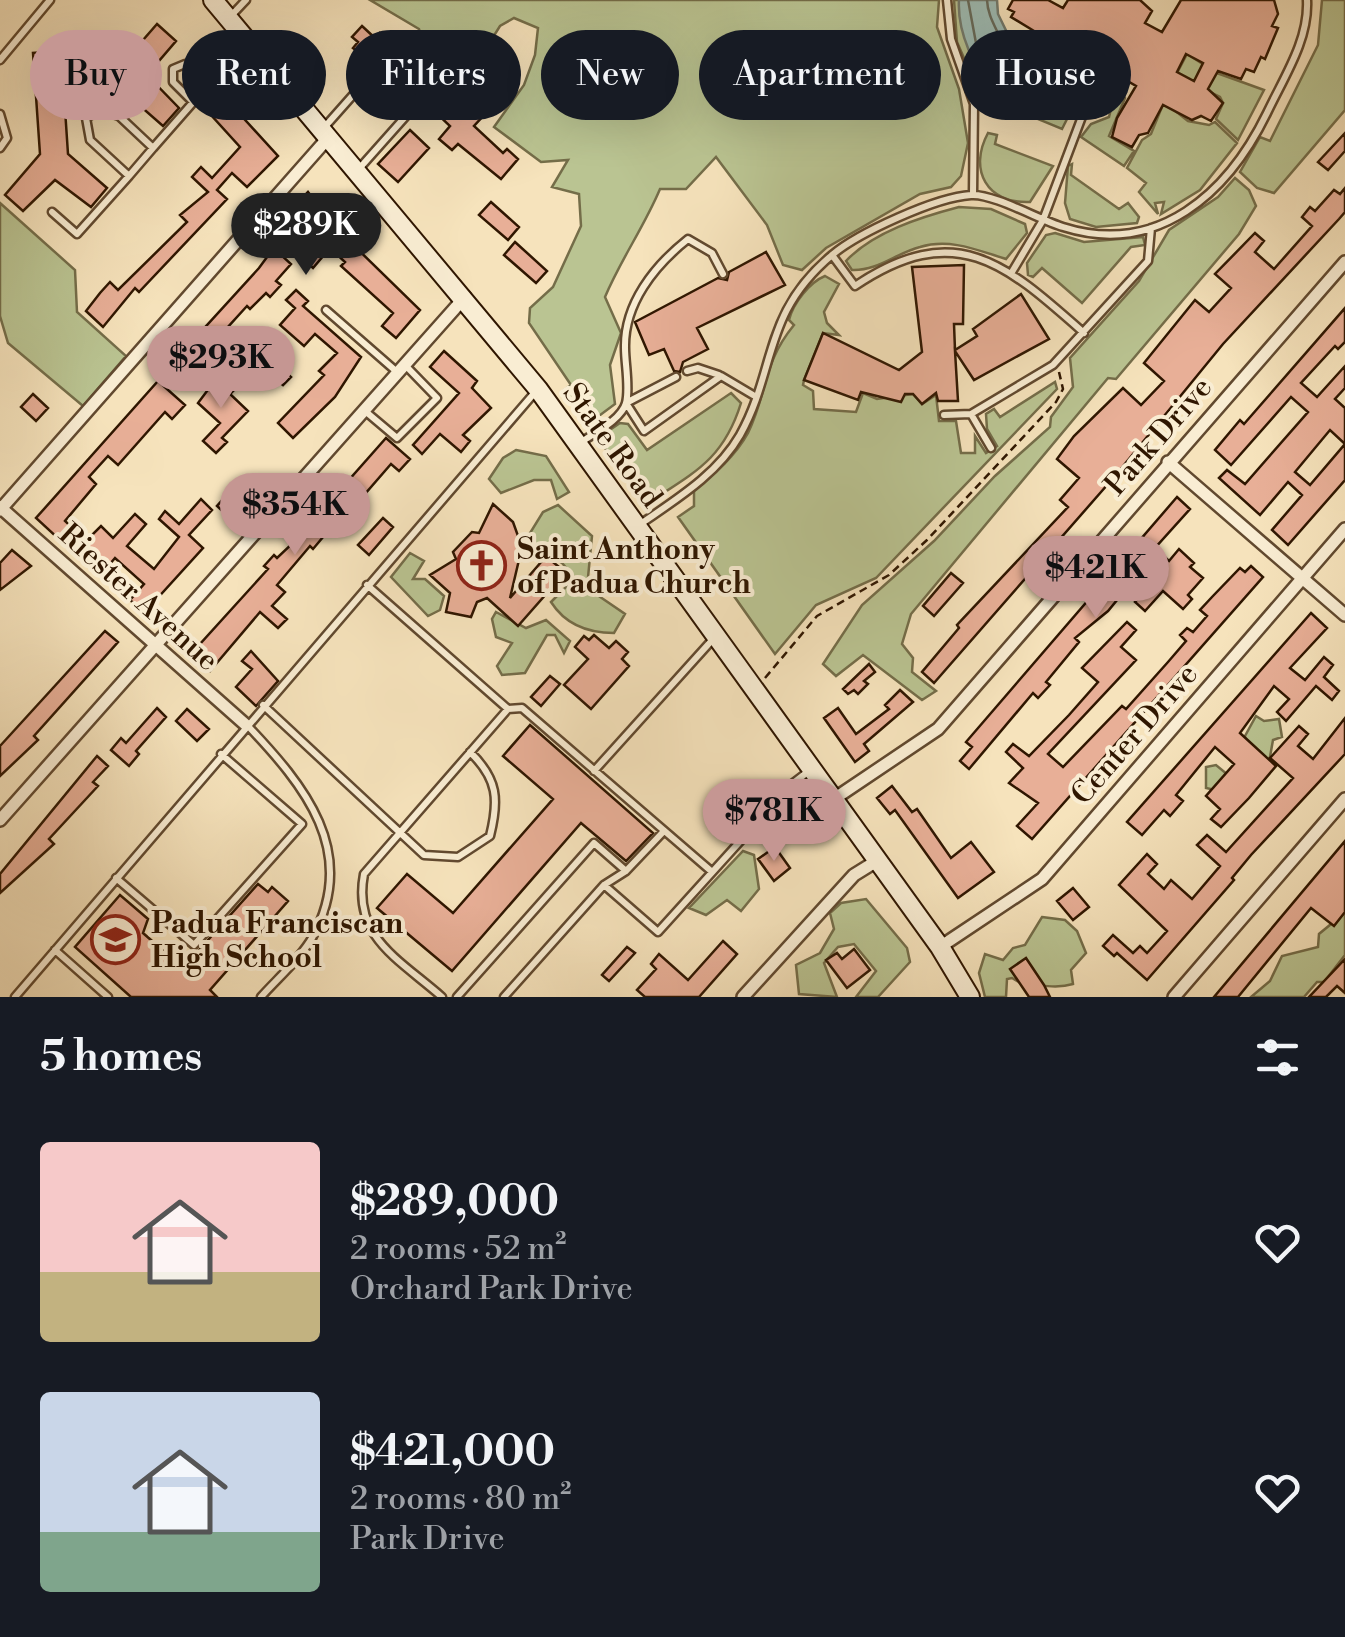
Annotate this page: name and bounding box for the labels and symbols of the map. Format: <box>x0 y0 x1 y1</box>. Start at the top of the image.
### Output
pin: $289K <box>236 193 376 278</box>
pin: $293K <box>151 326 291 411</box>
street label: Park Drive <box>1097 369 1221 504</box>
street label: State Road <box>554 376 670 515</box>
pin: $354K <box>225 473 365 558</box>
street label: Riester Avenue <box>50 516 226 680</box>
place label: Saint Anthony of Padua Church <box>517 531 751 603</box>
pin: $421K <box>1026 536 1166 621</box>
church icon: Saint Anthony of Padua Church <box>456 540 508 592</box>
street label: Center Drive <box>1063 656 1206 813</box>
pin: $781K <box>704 779 844 864</box>
place label: Padua Franciscan High School <box>151 905 404 977</box>
school or university icon: Padua Franciscan High School <box>90 914 142 966</box>

